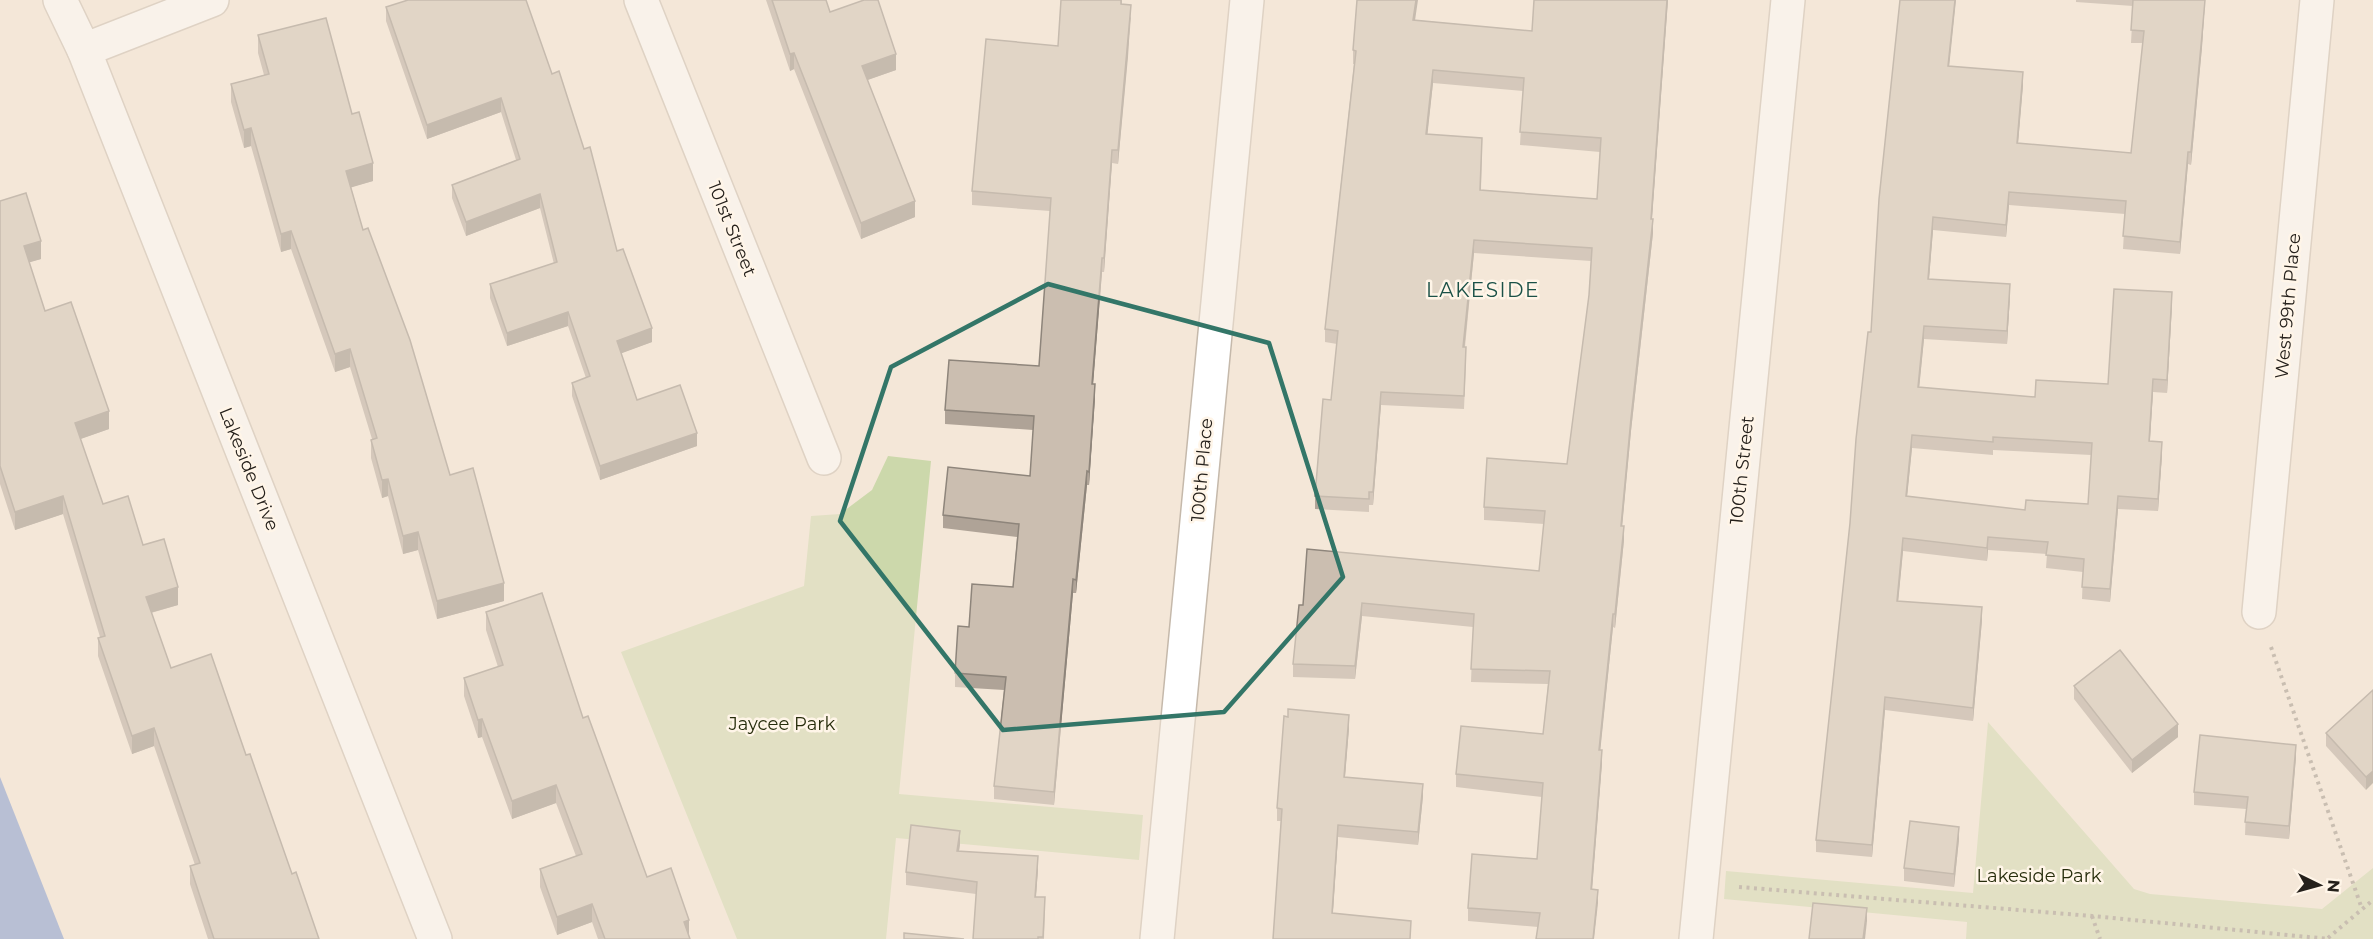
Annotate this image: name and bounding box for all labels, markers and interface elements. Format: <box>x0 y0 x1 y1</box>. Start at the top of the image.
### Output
street label: 101st Street <box>703 178 761 280</box>
street label: West 99th Place <box>2271 232 2305 380</box>
district label: LAKESIDE <box>1426 278 1540 302</box>
street label: Lakeside Drive <box>214 404 284 534</box>
street label: 100th Street <box>1725 415 1759 525</box>
street label: 100th Place <box>1187 417 1217 523</box>
park label: Jaycee Park <box>728 713 835 735</box>
north arrow <box>2289 855 2349 915</box>
park label: Lakeside Park <box>1976 865 2102 887</box>
text: N <box>2323 879 2343 894</box>

